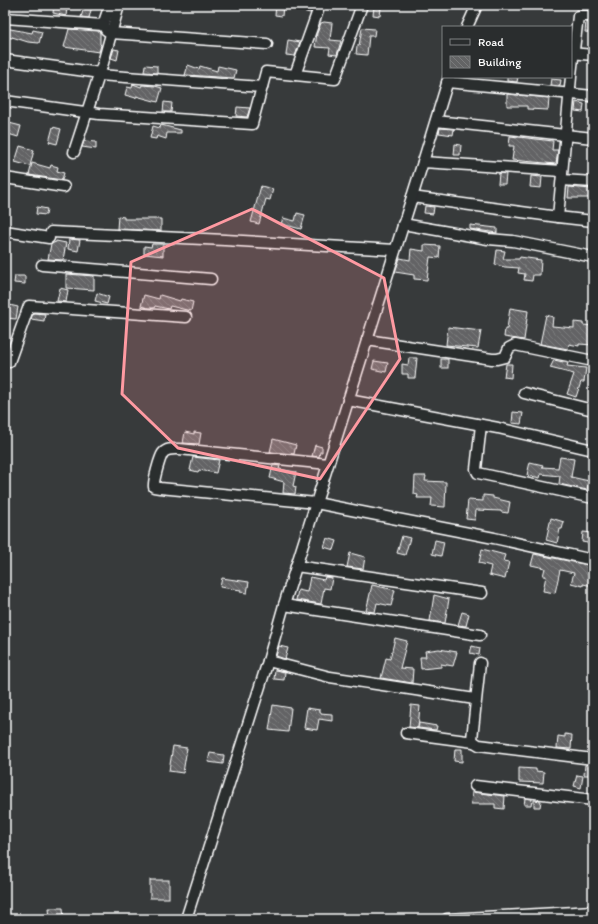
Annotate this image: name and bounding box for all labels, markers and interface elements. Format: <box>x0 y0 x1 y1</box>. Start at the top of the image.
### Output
legend <box>442 26 572 78</box>
text: Road <box>478 35 504 49</box>
text: Building <box>478 55 522 69</box>

